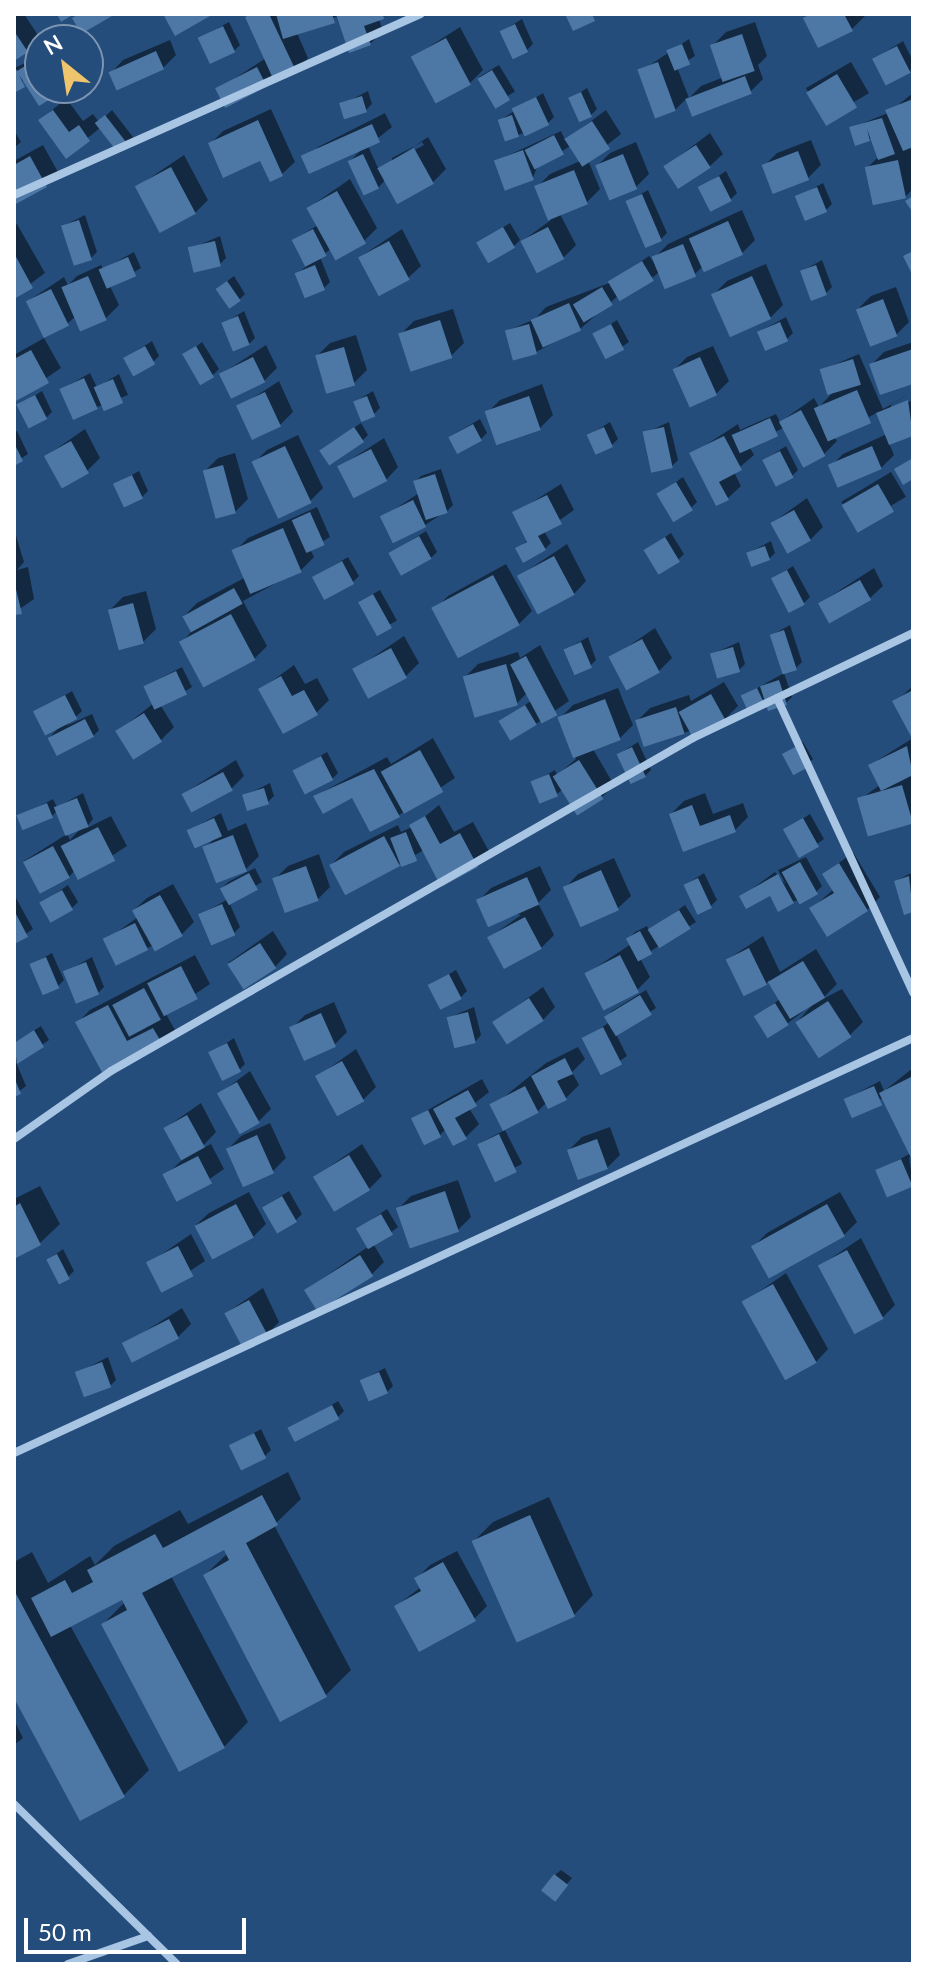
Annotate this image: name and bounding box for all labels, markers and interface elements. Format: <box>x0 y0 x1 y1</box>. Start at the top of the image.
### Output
north arrow <box>24 24 104 104</box>
text: N <box>39 29 67 60</box>
scale bar <box>28 1902 250 1952</box>
text: 50 m <box>38 1917 92 1946</box>

